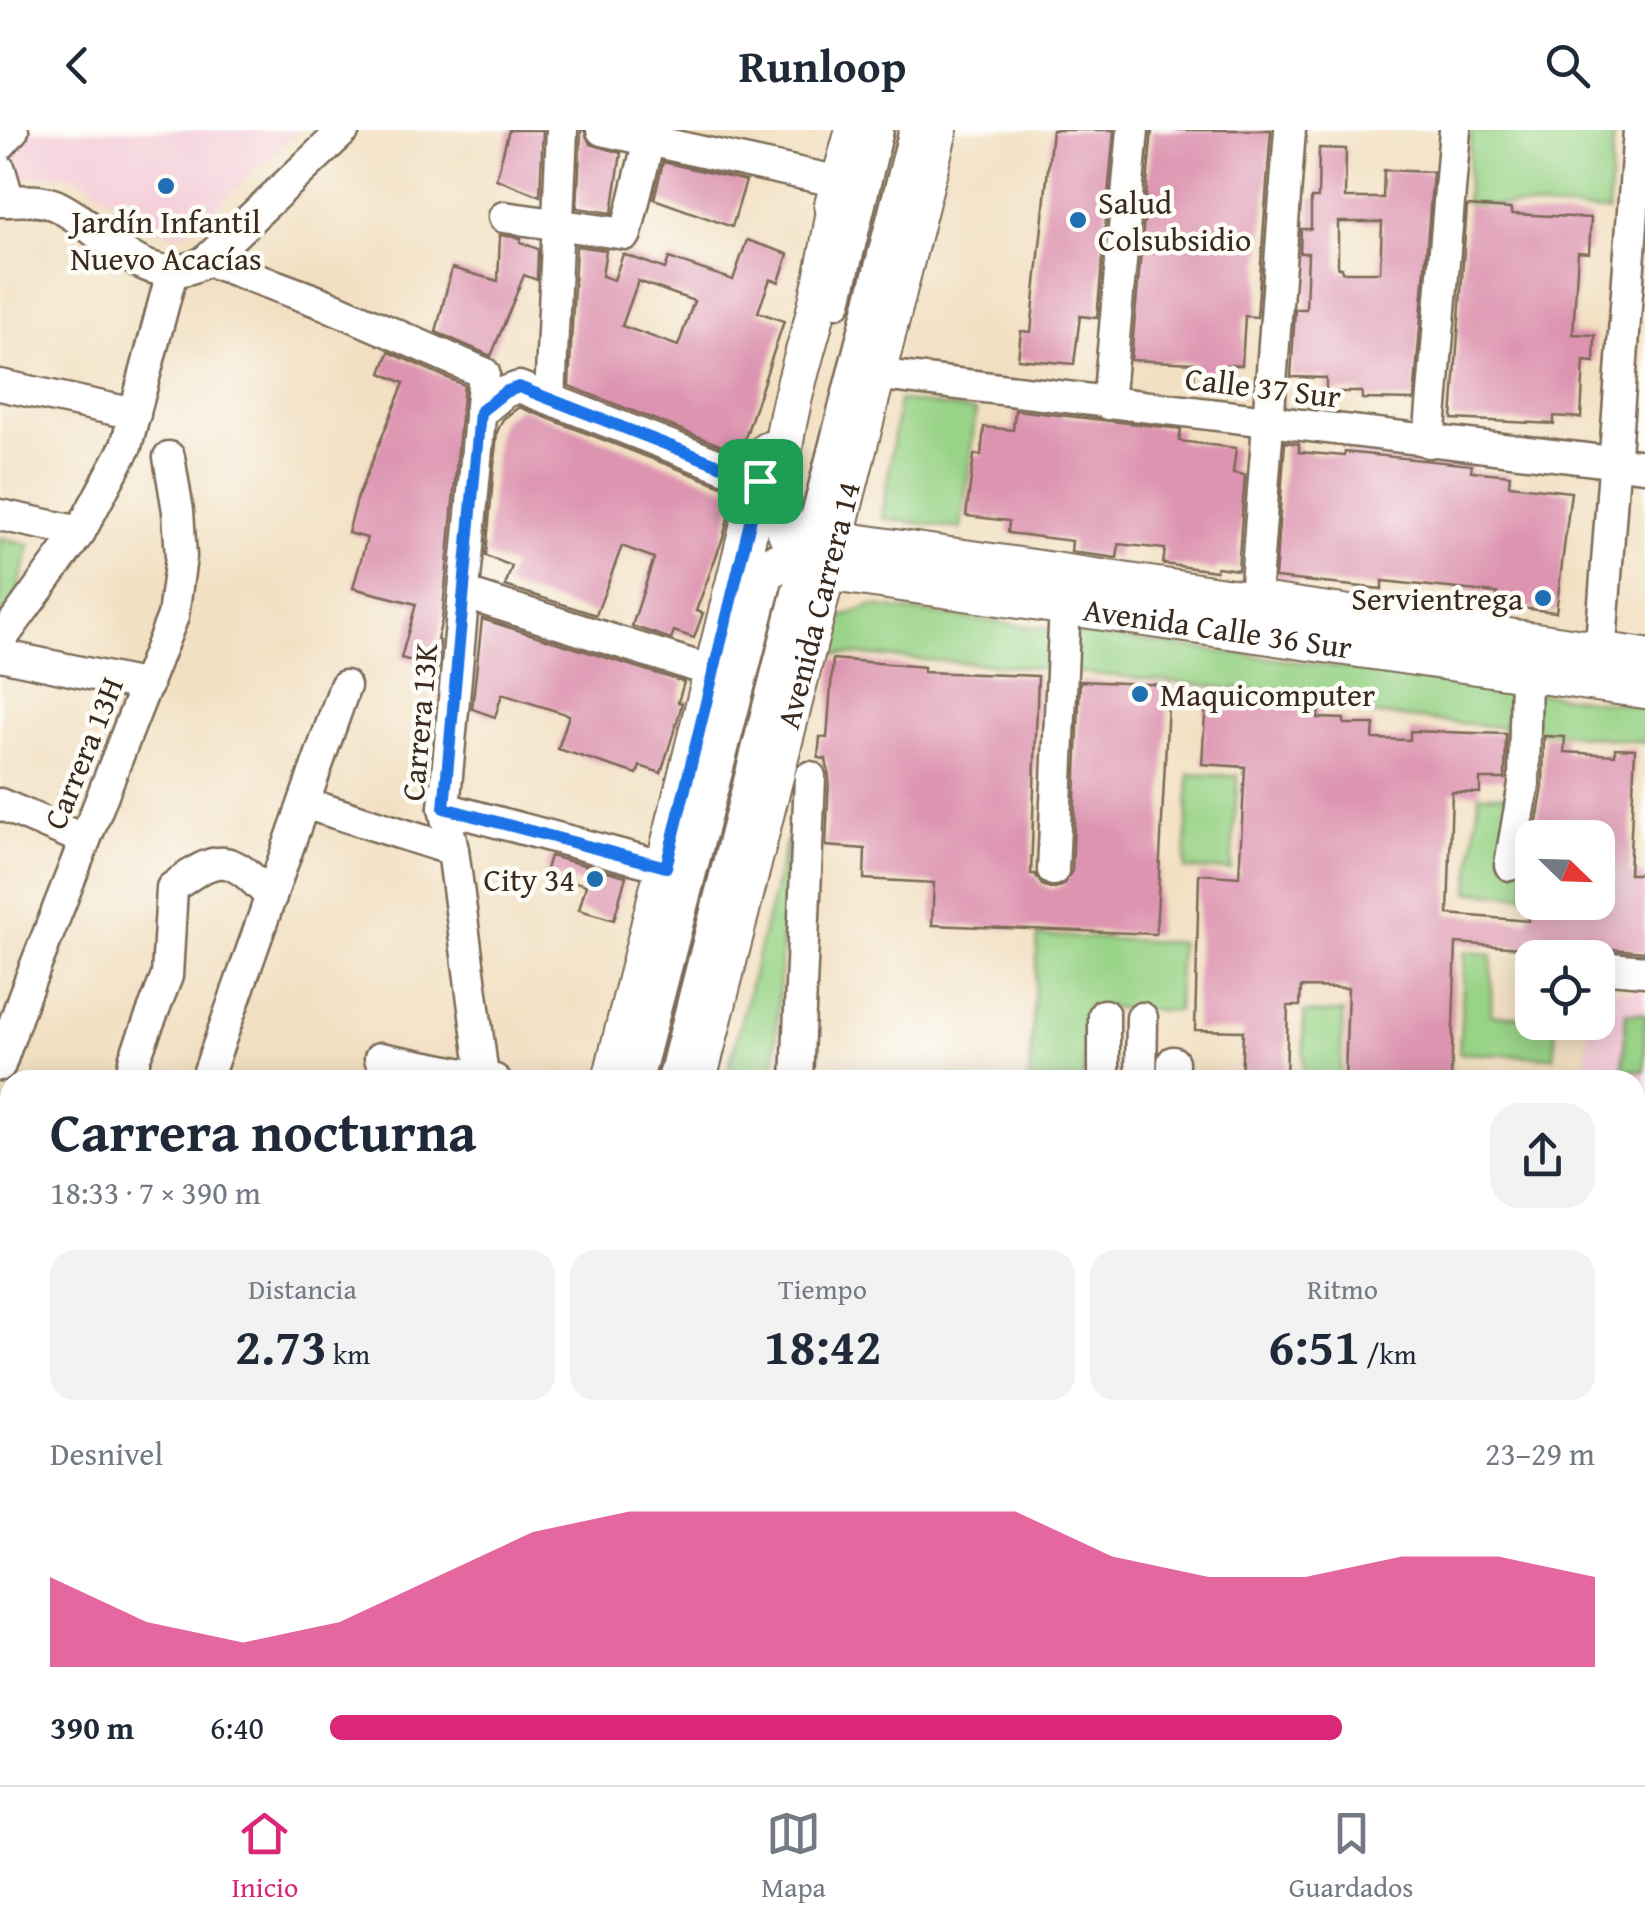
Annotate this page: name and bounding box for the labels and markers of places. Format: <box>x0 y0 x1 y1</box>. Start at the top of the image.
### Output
marker: Jardín Infantil Nuevo Acacías <box>155 175 177 197</box>
place label: Salud Colsubsidio <box>1098 179 1251 263</box>
place label: Jardín Infantil Nuevo Acacías <box>67 198 262 282</box>
marker: Salud Colsubsidio <box>1067 209 1089 231</box>
pin <box>718 439 803 524</box>
place label: Servientrega <box>1351 575 1523 622</box>
marker: Servientrega <box>1532 587 1554 609</box>
place label: Maquicomputer <box>1160 671 1375 718</box>
marker: Maquicomputer <box>1129 683 1151 705</box>
place label: City 34 <box>484 856 575 903</box>
marker: City 34 <box>584 868 606 890</box>

